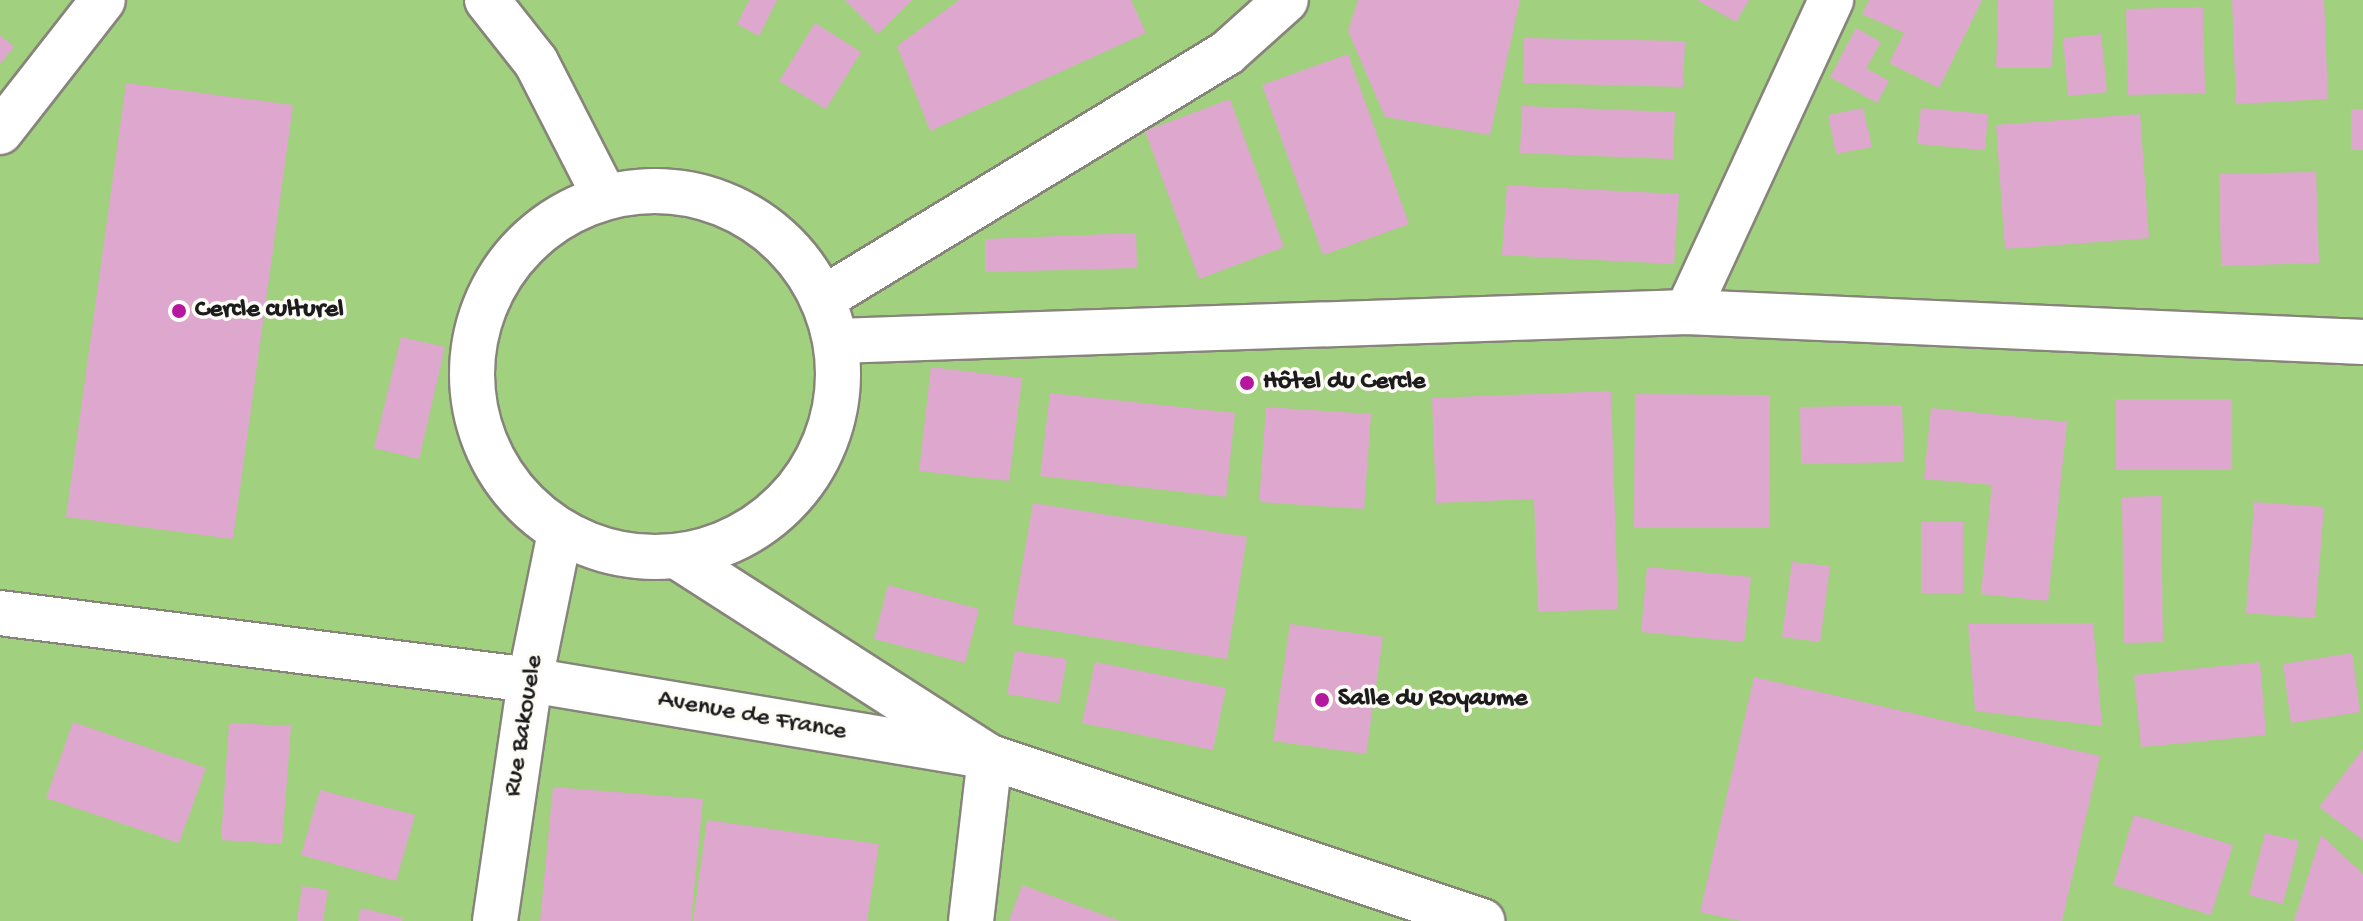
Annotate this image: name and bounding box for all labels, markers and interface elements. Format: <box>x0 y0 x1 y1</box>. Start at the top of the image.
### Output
place label: Cercle culturel <box>195 295 344 327</box>
marker: Cercle culturel <box>170 302 188 320</box>
place label: Hôtel du Cercle <box>1263 367 1426 399</box>
marker: Hôtel du Cercle <box>1238 374 1256 392</box>
street label: Rue Bakouele <box>498 653 552 799</box>
place label: Salle du Royaume <box>1338 684 1528 716</box>
street label: Avenue de France <box>655 685 849 749</box>
marker: Salle du Royaume <box>1313 691 1331 709</box>

